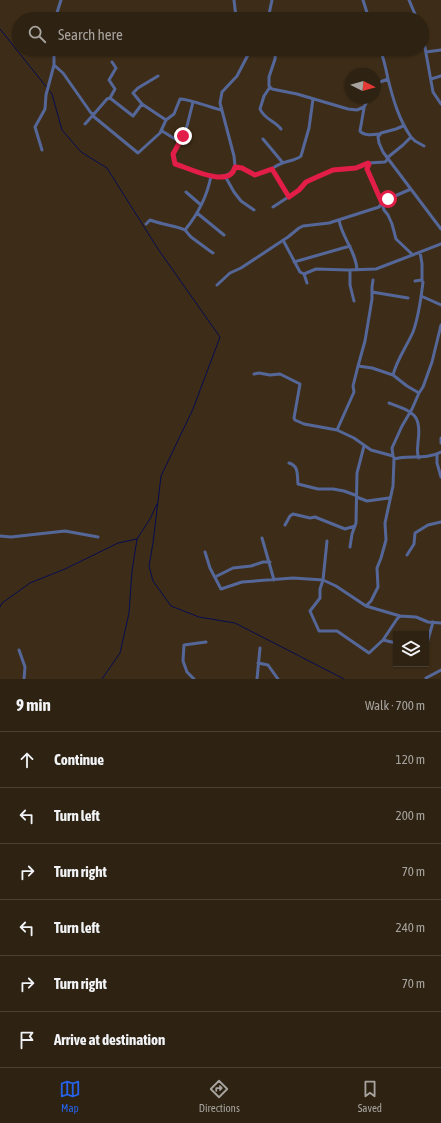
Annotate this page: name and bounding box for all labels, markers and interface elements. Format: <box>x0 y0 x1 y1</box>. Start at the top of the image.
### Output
search box <box>12 12 429 56</box>
icon: search <box>26 23 48 45</box>
text: Search here <box>58 26 123 43</box>
north arrow <box>345 68 381 104</box>
route end <box>174 127 192 145</box>
route start <box>379 190 397 208</box>
map controls <box>393 631 429 667</box>
button: layers <box>393 631 429 667</box>
text: 9 min <box>16 695 51 715</box>
text: Walk · 700 m <box>365 698 425 713</box>
icon: ahead <box>16 749 38 771</box>
text: Continue <box>54 751 104 768</box>
text: 120 m <box>396 752 425 767</box>
icon: left <box>16 805 38 827</box>
text: Turn left <box>54 807 100 824</box>
text: 200 m <box>396 808 425 823</box>
icon: right <box>16 861 38 883</box>
text: Turn right <box>54 863 107 880</box>
text: 70 m <box>402 864 425 879</box>
icon: left <box>16 917 38 939</box>
text: Turn left <box>54 919 100 936</box>
text: 240 m <box>396 920 425 935</box>
icon: right <box>16 973 38 995</box>
text: Turn right <box>54 975 107 992</box>
text: 70 m <box>402 976 425 991</box>
icon: arrive <box>16 1029 38 1051</box>
text: Arrive at destination <box>54 1031 165 1048</box>
tab: Map <box>59 1078 81 1114</box>
tab: Directions <box>199 1078 240 1114</box>
tab: Saved <box>358 1078 382 1114</box>

